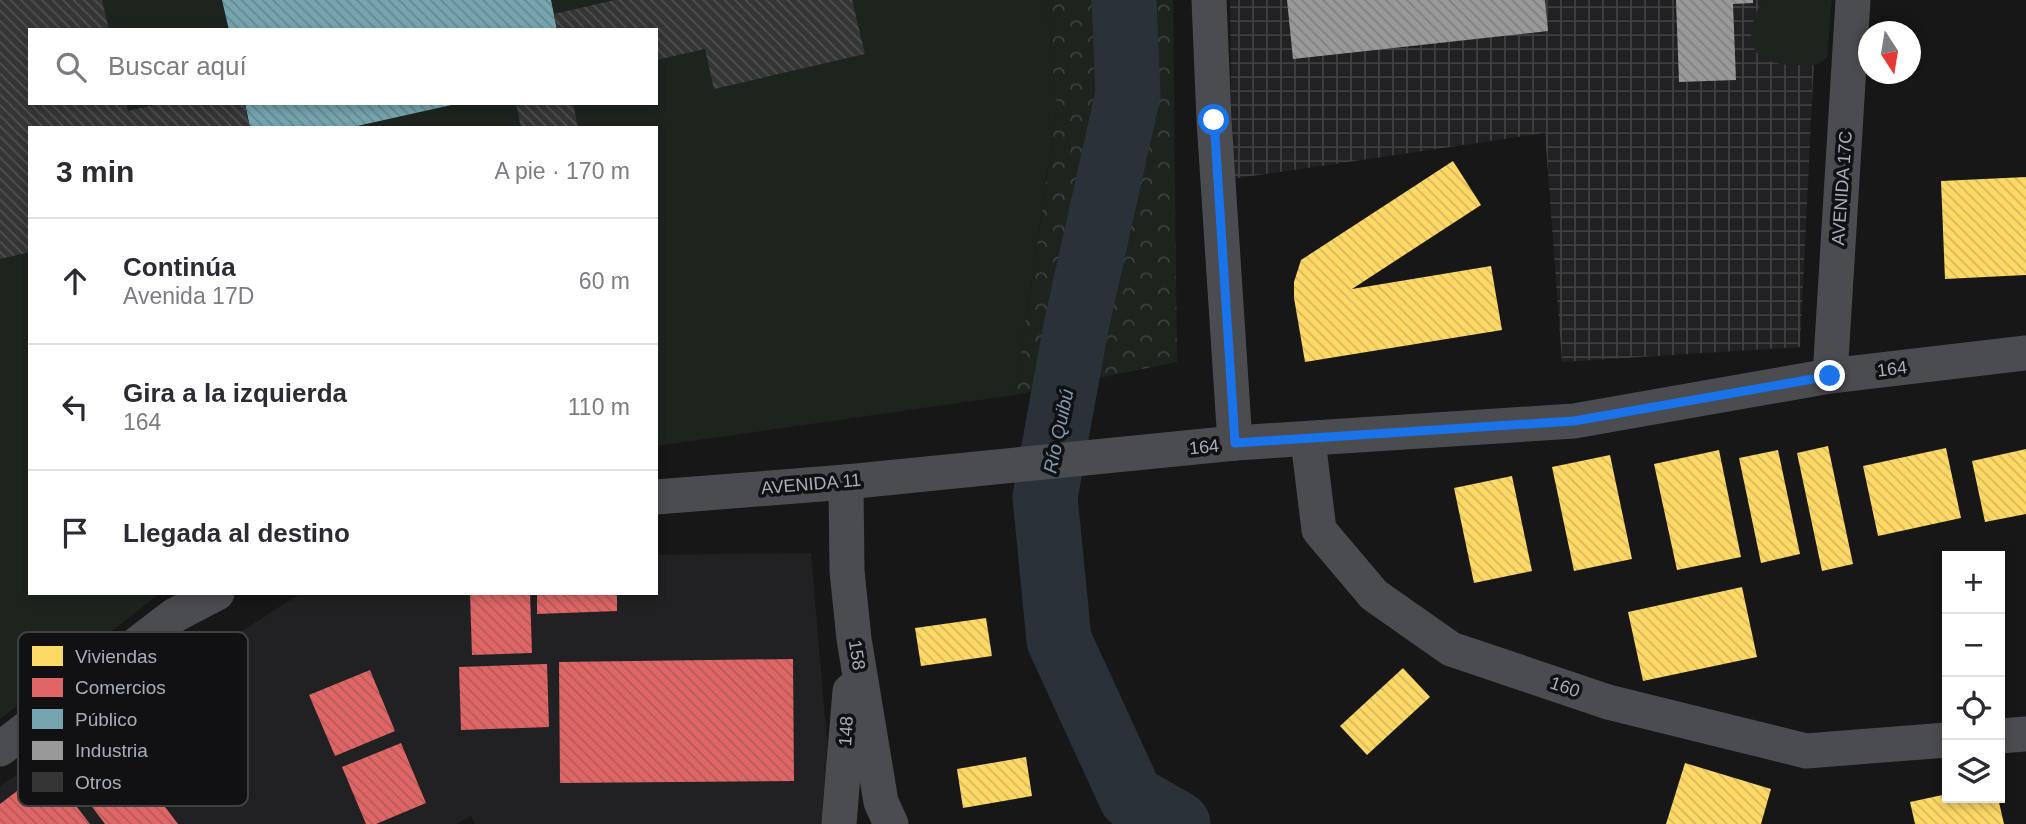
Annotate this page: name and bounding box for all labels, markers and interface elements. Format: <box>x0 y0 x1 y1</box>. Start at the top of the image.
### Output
north arrow <box>1858 21 1921 84</box>
search box <box>28 28 658 105</box>
icon: search <box>52 48 90 86</box>
text: Buscar aquí <box>108 51 247 81</box>
route start <box>1198 104 1229 135</box>
street label: AVENIDA 17C <box>1828 130 1856 246</box>
text: 3 min <box>56 155 134 188</box>
text: A pie · 170 m <box>494 158 630 184</box>
text: Continúa <box>123 252 236 282</box>
icon: ahead <box>56 262 94 300</box>
text: 60 m <box>579 268 630 294</box>
text: Avenida 17D <box>123 283 254 309</box>
street label: 164 <box>1876 357 1908 381</box>
route end <box>1814 360 1845 391</box>
text: Gira a la izquierda <box>123 378 347 408</box>
water label: Río Quibú <box>1039 387 1078 475</box>
icon: left <box>56 388 94 426</box>
text: 110 m <box>568 394 630 420</box>
text: 164 <box>123 409 161 435</box>
street label: 164 <box>1188 435 1220 459</box>
street label: AVENIDA 11 <box>760 470 862 498</box>
icon: arrive <box>56 514 94 552</box>
text: Llegada al destino <box>123 518 350 548</box>
map controls <box>1942 551 2005 803</box>
button: + <box>1942 551 2005 614</box>
button: − <box>1942 614 2005 677</box>
legend <box>18 632 248 806</box>
street label: 158 <box>845 639 869 671</box>
text: Viviendas <box>75 646 157 667</box>
street label: 160 <box>1548 673 1582 701</box>
text: Comercios <box>75 677 166 698</box>
button: locate <box>1942 677 2005 740</box>
text: Público <box>75 709 137 730</box>
street label: 148 <box>835 715 857 747</box>
text: Industria <box>75 740 148 761</box>
button: layers <box>1942 740 2005 803</box>
text: Otros <box>75 772 121 793</box>

